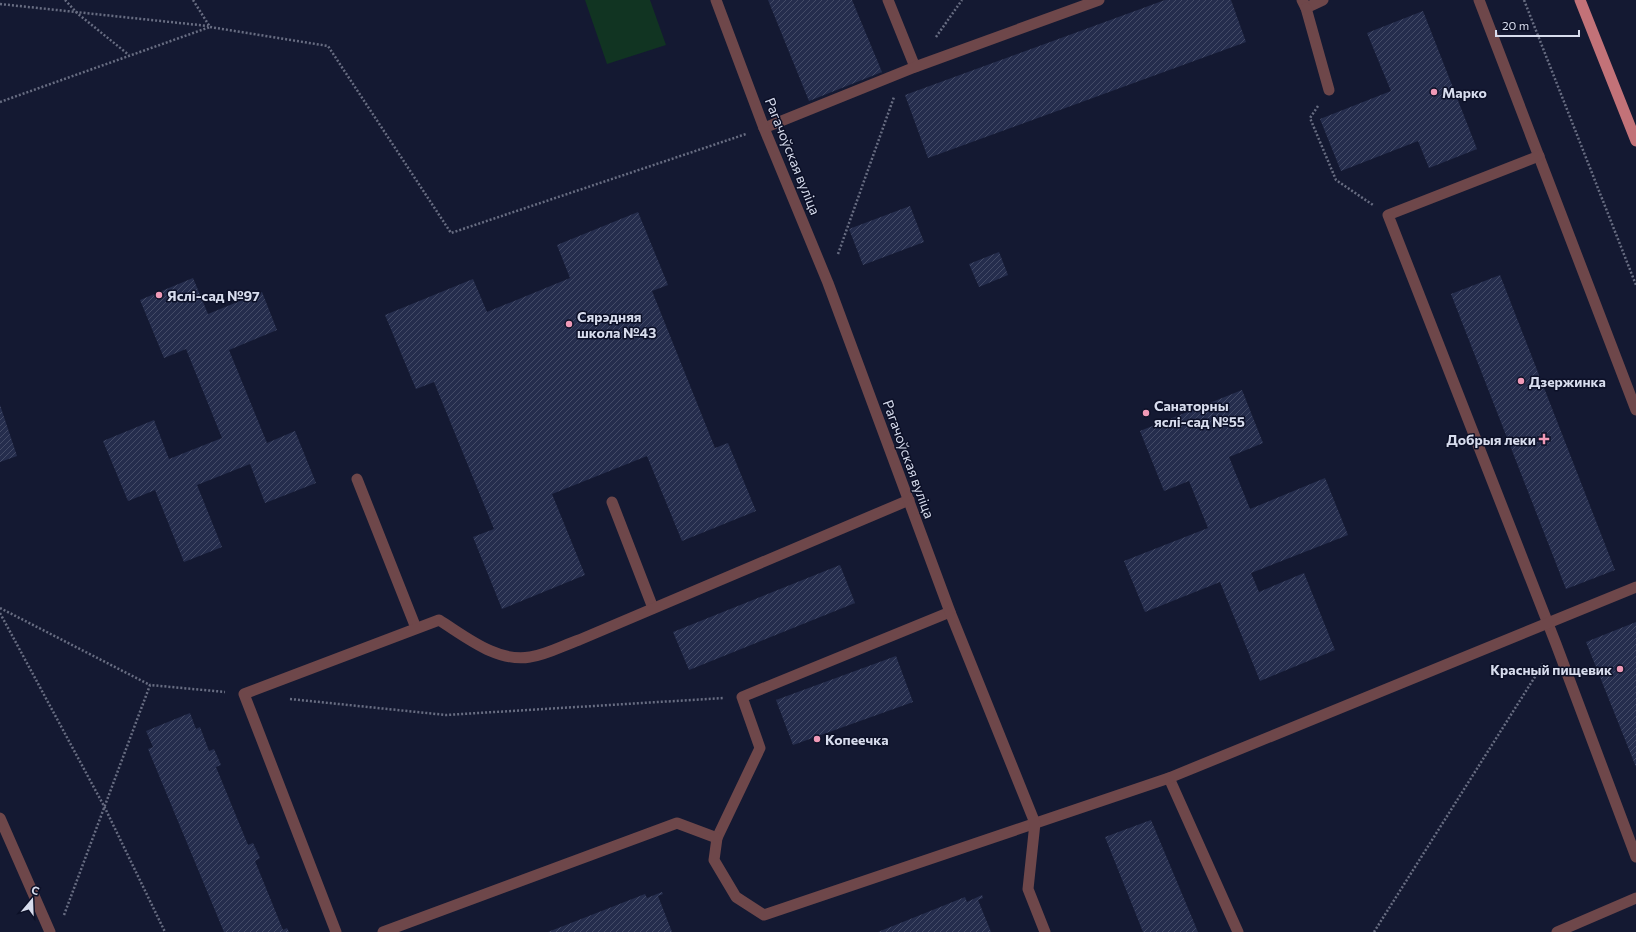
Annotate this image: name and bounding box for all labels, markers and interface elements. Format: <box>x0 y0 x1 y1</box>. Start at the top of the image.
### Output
scale bar <box>1496 12 1579 38</box>
text: 20 m <box>1502 18 1529 32</box>
place label: Марко <box>1442 84 1487 101</box>
marker: Марко <box>1429 87 1439 97</box>
street label: Рагачоўская вуліца <box>762 95 824 217</box>
place label: Яслі-сад №97 <box>167 287 260 304</box>
marker: Яслі-сад №97 <box>154 290 164 300</box>
place label: Сярэдняя школа №43 <box>577 308 656 341</box>
marker: Сярэдняя школа №43 <box>564 319 574 329</box>
place label: Дзержинка <box>1529 373 1606 390</box>
marker: Дзержинка <box>1516 376 1526 386</box>
street label: Рагачоўская вуліца <box>880 397 938 521</box>
place label: Санаторны яслі-сад №55 <box>1154 397 1245 430</box>
marker: Санаторны яслі-сад №55 <box>1141 408 1151 418</box>
place label: Добрыя леки <box>1446 431 1536 448</box>
marker: Добрыя леки <box>1539 434 1549 444</box>
place label: Красный пищевик <box>1490 661 1612 678</box>
marker: Красный пищевик <box>1615 664 1625 674</box>
place label: Копеечка <box>825 731 888 748</box>
marker: Копеечка <box>812 734 822 744</box>
north arrow <box>12 880 52 920</box>
text: С <box>30 883 42 898</box>

